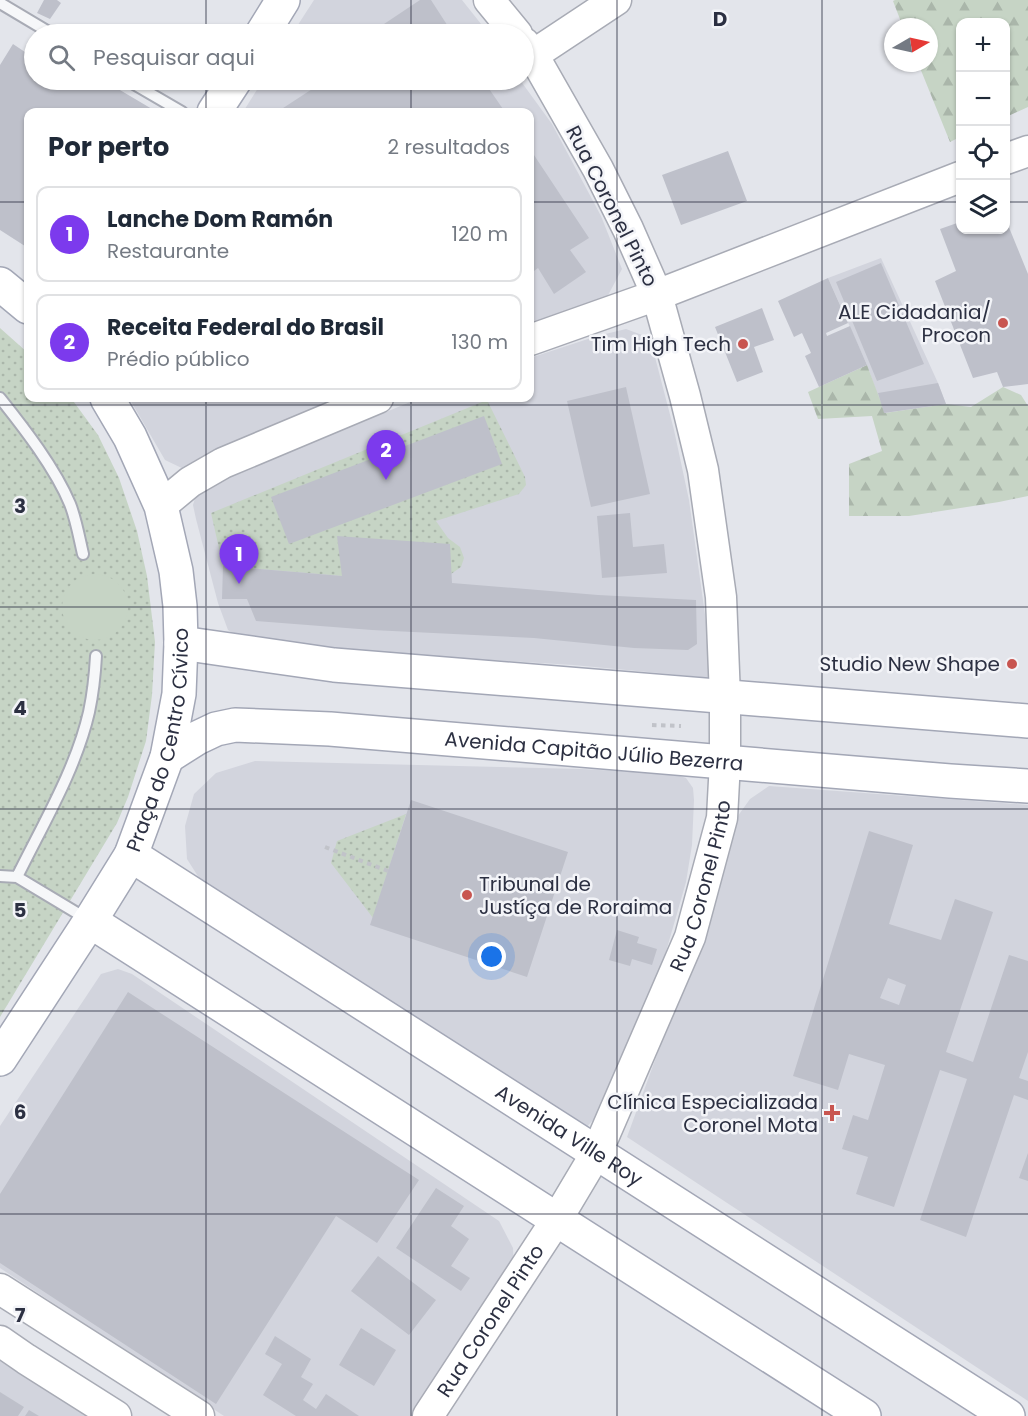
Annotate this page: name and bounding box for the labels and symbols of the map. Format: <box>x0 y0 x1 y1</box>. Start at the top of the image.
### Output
text: D <box>713 5 727 33</box>
north arrow <box>884 18 938 72</box>
street label: Rua Coronel Pinto <box>559 121 665 291</box>
place label: ALE Cidadania/ Procon <box>838 298 991 349</box>
marker: ALE Cidadania/ Procon <box>996 316 1010 330</box>
place label: Tim High Tech <box>591 330 731 358</box>
marker: Tim High Tech <box>736 337 750 351</box>
pin: 2 <box>366 430 406 480</box>
text: 3 <box>14 492 26 520</box>
pin: 1 <box>220 534 258 584</box>
street label: Praça do Centro Cívico <box>119 627 195 856</box>
place label: Studio New Shape <box>819 650 1000 678</box>
marker: Studio New Shape <box>1005 657 1019 671</box>
text: 4 <box>13 694 27 722</box>
street label: Avenida Capitão Júlio Bezerra <box>444 725 745 778</box>
street label: Rua Coronel Pinto <box>663 800 737 976</box>
place label: Tribunal de Justíça de Roraima <box>479 870 672 921</box>
marker: Tribunal de Justíça de Roraima <box>460 888 474 902</box>
text: 5 <box>14 896 27 924</box>
your location <box>477 942 506 971</box>
street label: Avenida Ville Roy <box>490 1078 648 1193</box>
place label: Clínica Especializada Coronel Mota <box>607 1088 818 1139</box>
text: 6 <box>14 1098 26 1126</box>
marker: Clínica Especializada Coronel Mota <box>823 1104 841 1122</box>
street label: Rua Coronel Pinto <box>430 1239 551 1402</box>
text: 7 <box>15 1301 26 1329</box>

